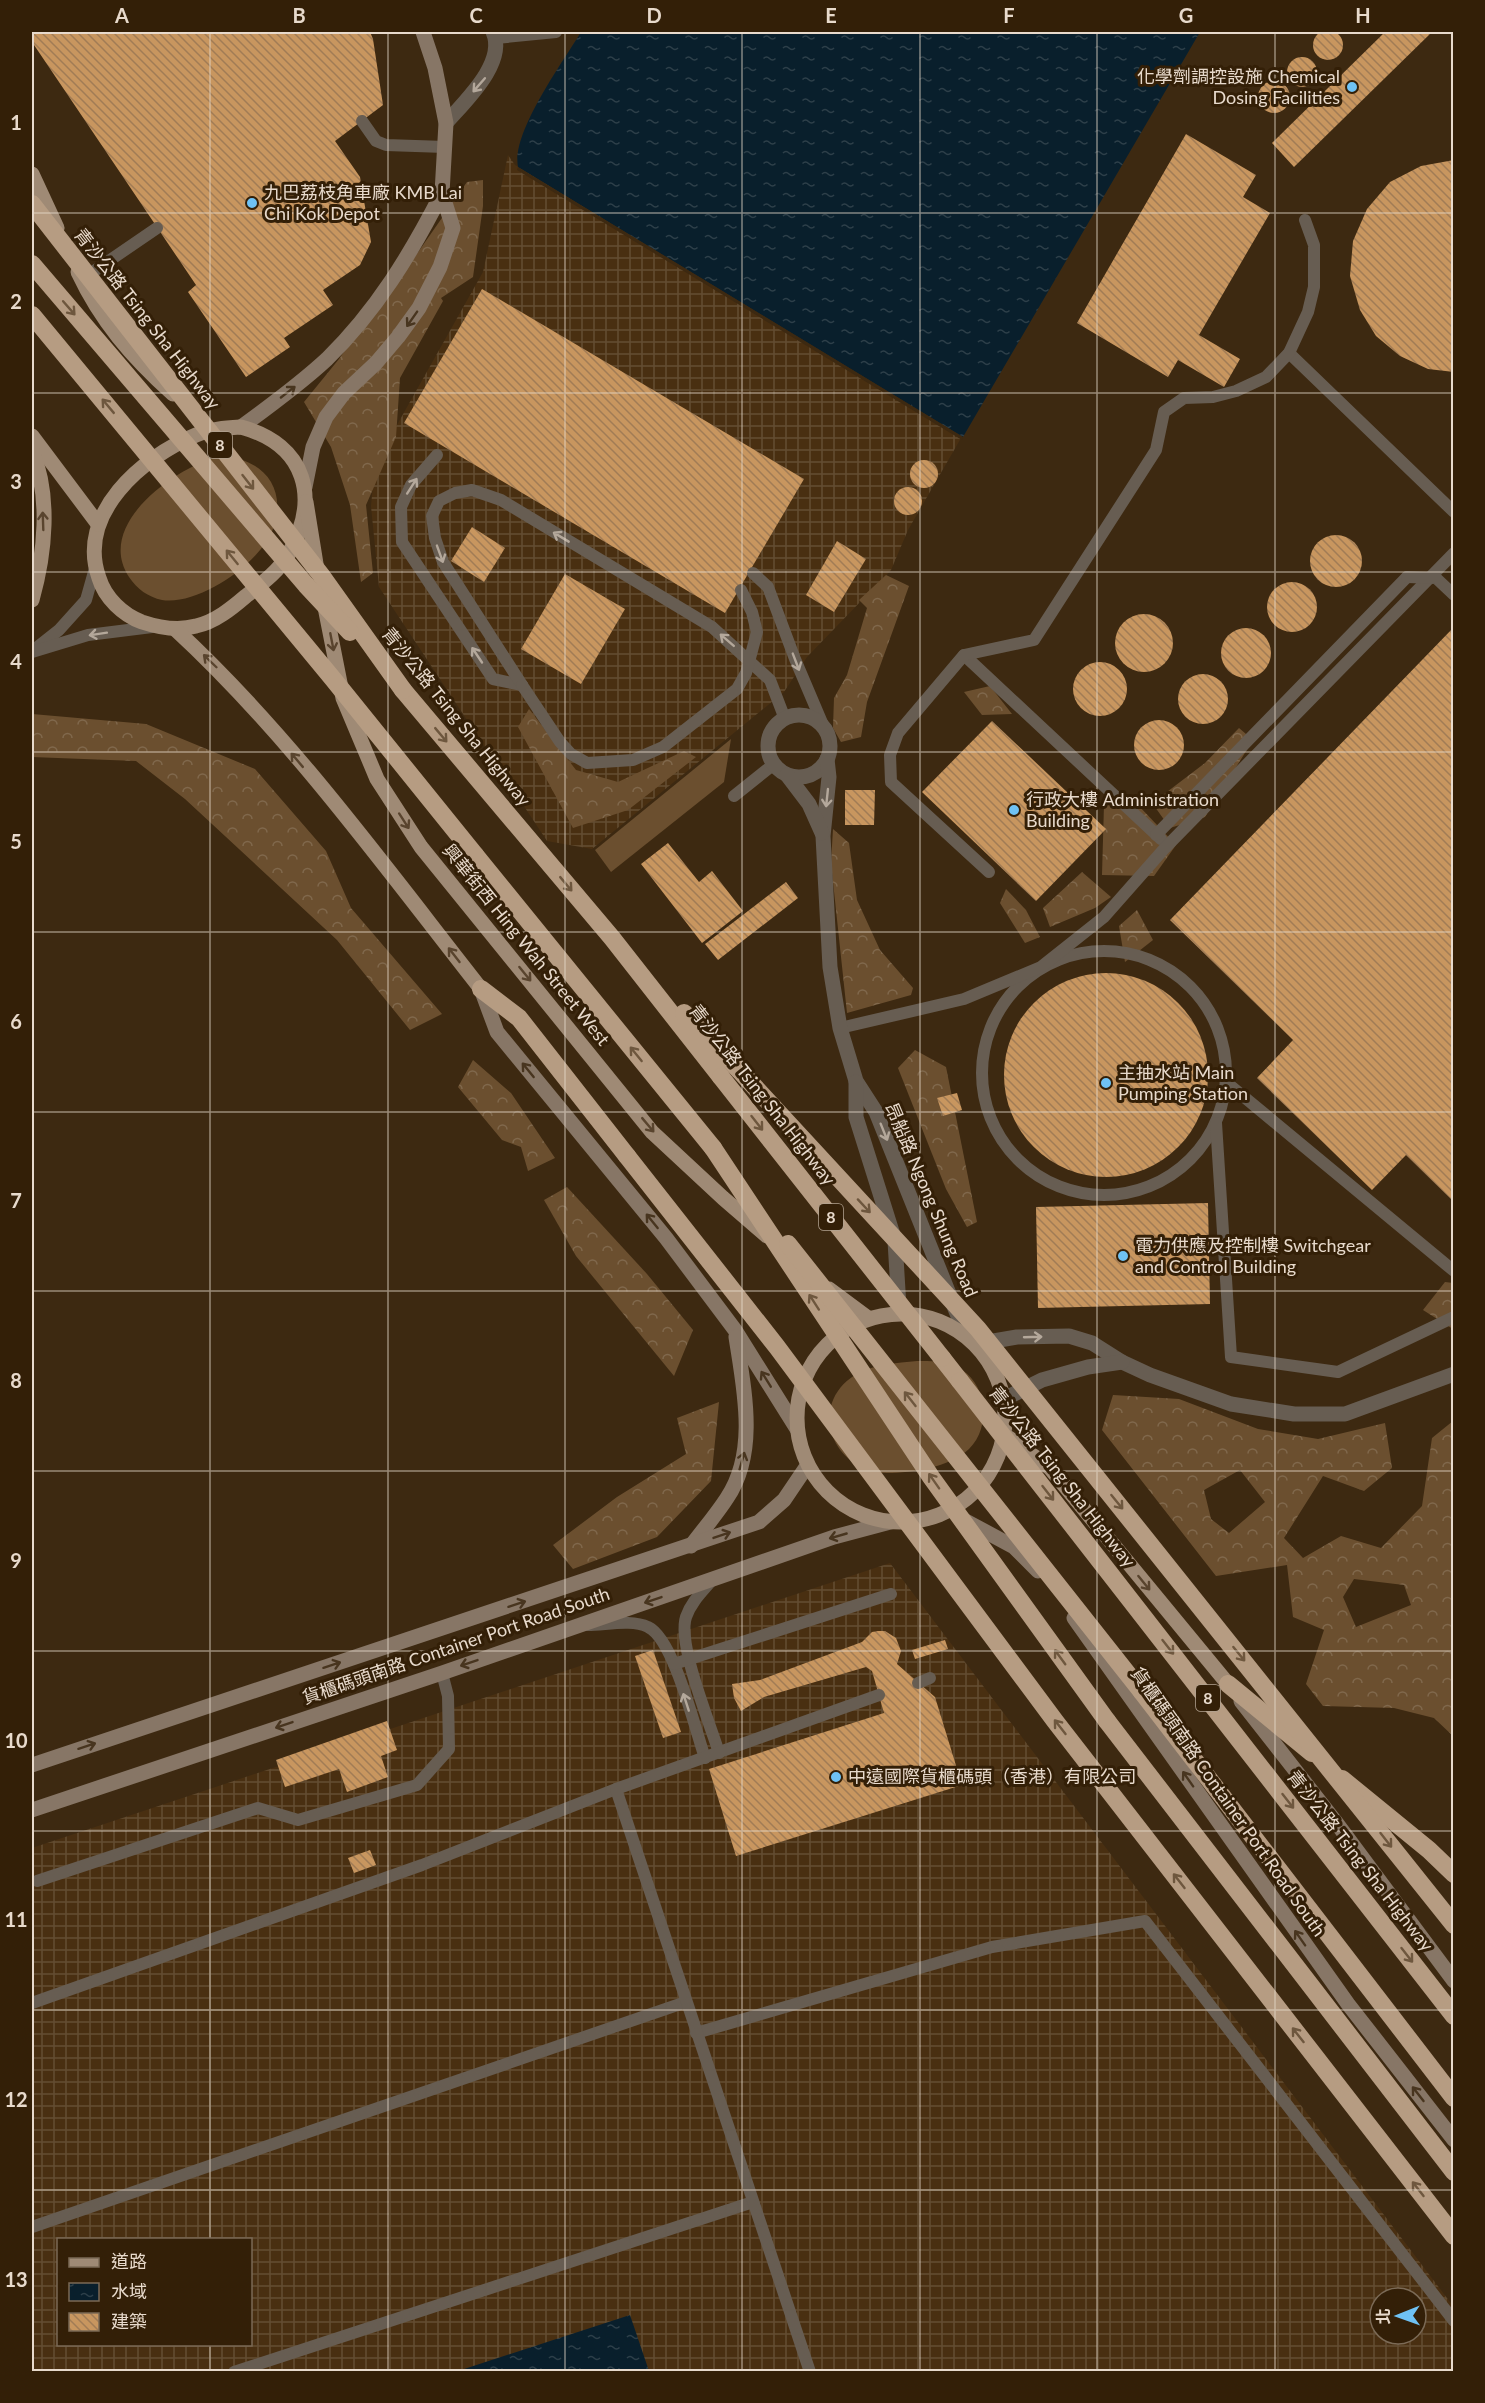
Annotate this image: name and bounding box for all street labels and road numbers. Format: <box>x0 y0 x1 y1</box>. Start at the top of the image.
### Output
street label: 青沙公路 Tsing Sha Highway <box>70 223 226 414</box>
road number: 8 <box>208 432 232 458</box>
street label: 青沙公路 Tsing Sha Highway <box>378 622 536 811</box>
street label: 興華街西 Hing Wah Street West <box>439 839 615 1050</box>
street label: 青沙公路 Tsing Sha Highway <box>685 999 841 1190</box>
street label: 昂船路 Ngong Shung Road <box>881 1099 983 1300</box>
road number: 8 <box>819 1204 843 1230</box>
street label: 青沙公路 Tsing Sha Highway <box>985 1381 1141 1572</box>
street label: 貨櫃碼頭南路 Container Port Road South <box>299 1582 612 1708</box>
street label: 貨櫃碼頭南路 Container Port Road South <box>1127 1663 1331 1940</box>
road number: 8 <box>1196 1685 1220 1711</box>
street label: 青沙公路 Tsing Sha Highway <box>1283 1765 1439 1956</box>

